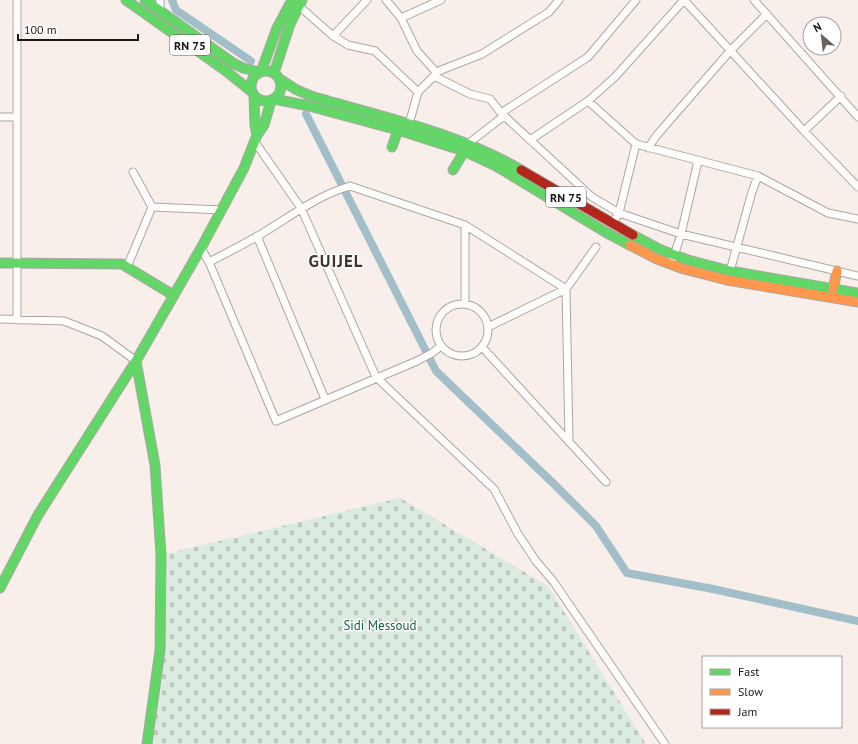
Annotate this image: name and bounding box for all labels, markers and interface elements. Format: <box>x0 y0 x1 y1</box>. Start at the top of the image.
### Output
scale bar <box>18 16 138 42</box>
north arrow <box>802 16 842 56</box>
text: N <box>811 19 824 35</box>
text: 100 m <box>24 22 57 37</box>
road number: RN 75 <box>170 35 210 55</box>
road number: RN 75 <box>546 187 586 207</box>
district label: GUIJEL <box>308 250 364 272</box>
park label: Sidi Messoud <box>343 617 417 634</box>
legend <box>702 656 842 728</box>
text: Fast <box>738 664 759 679</box>
text: Slow <box>738 684 763 699</box>
text: Jam <box>737 704 757 719</box>

